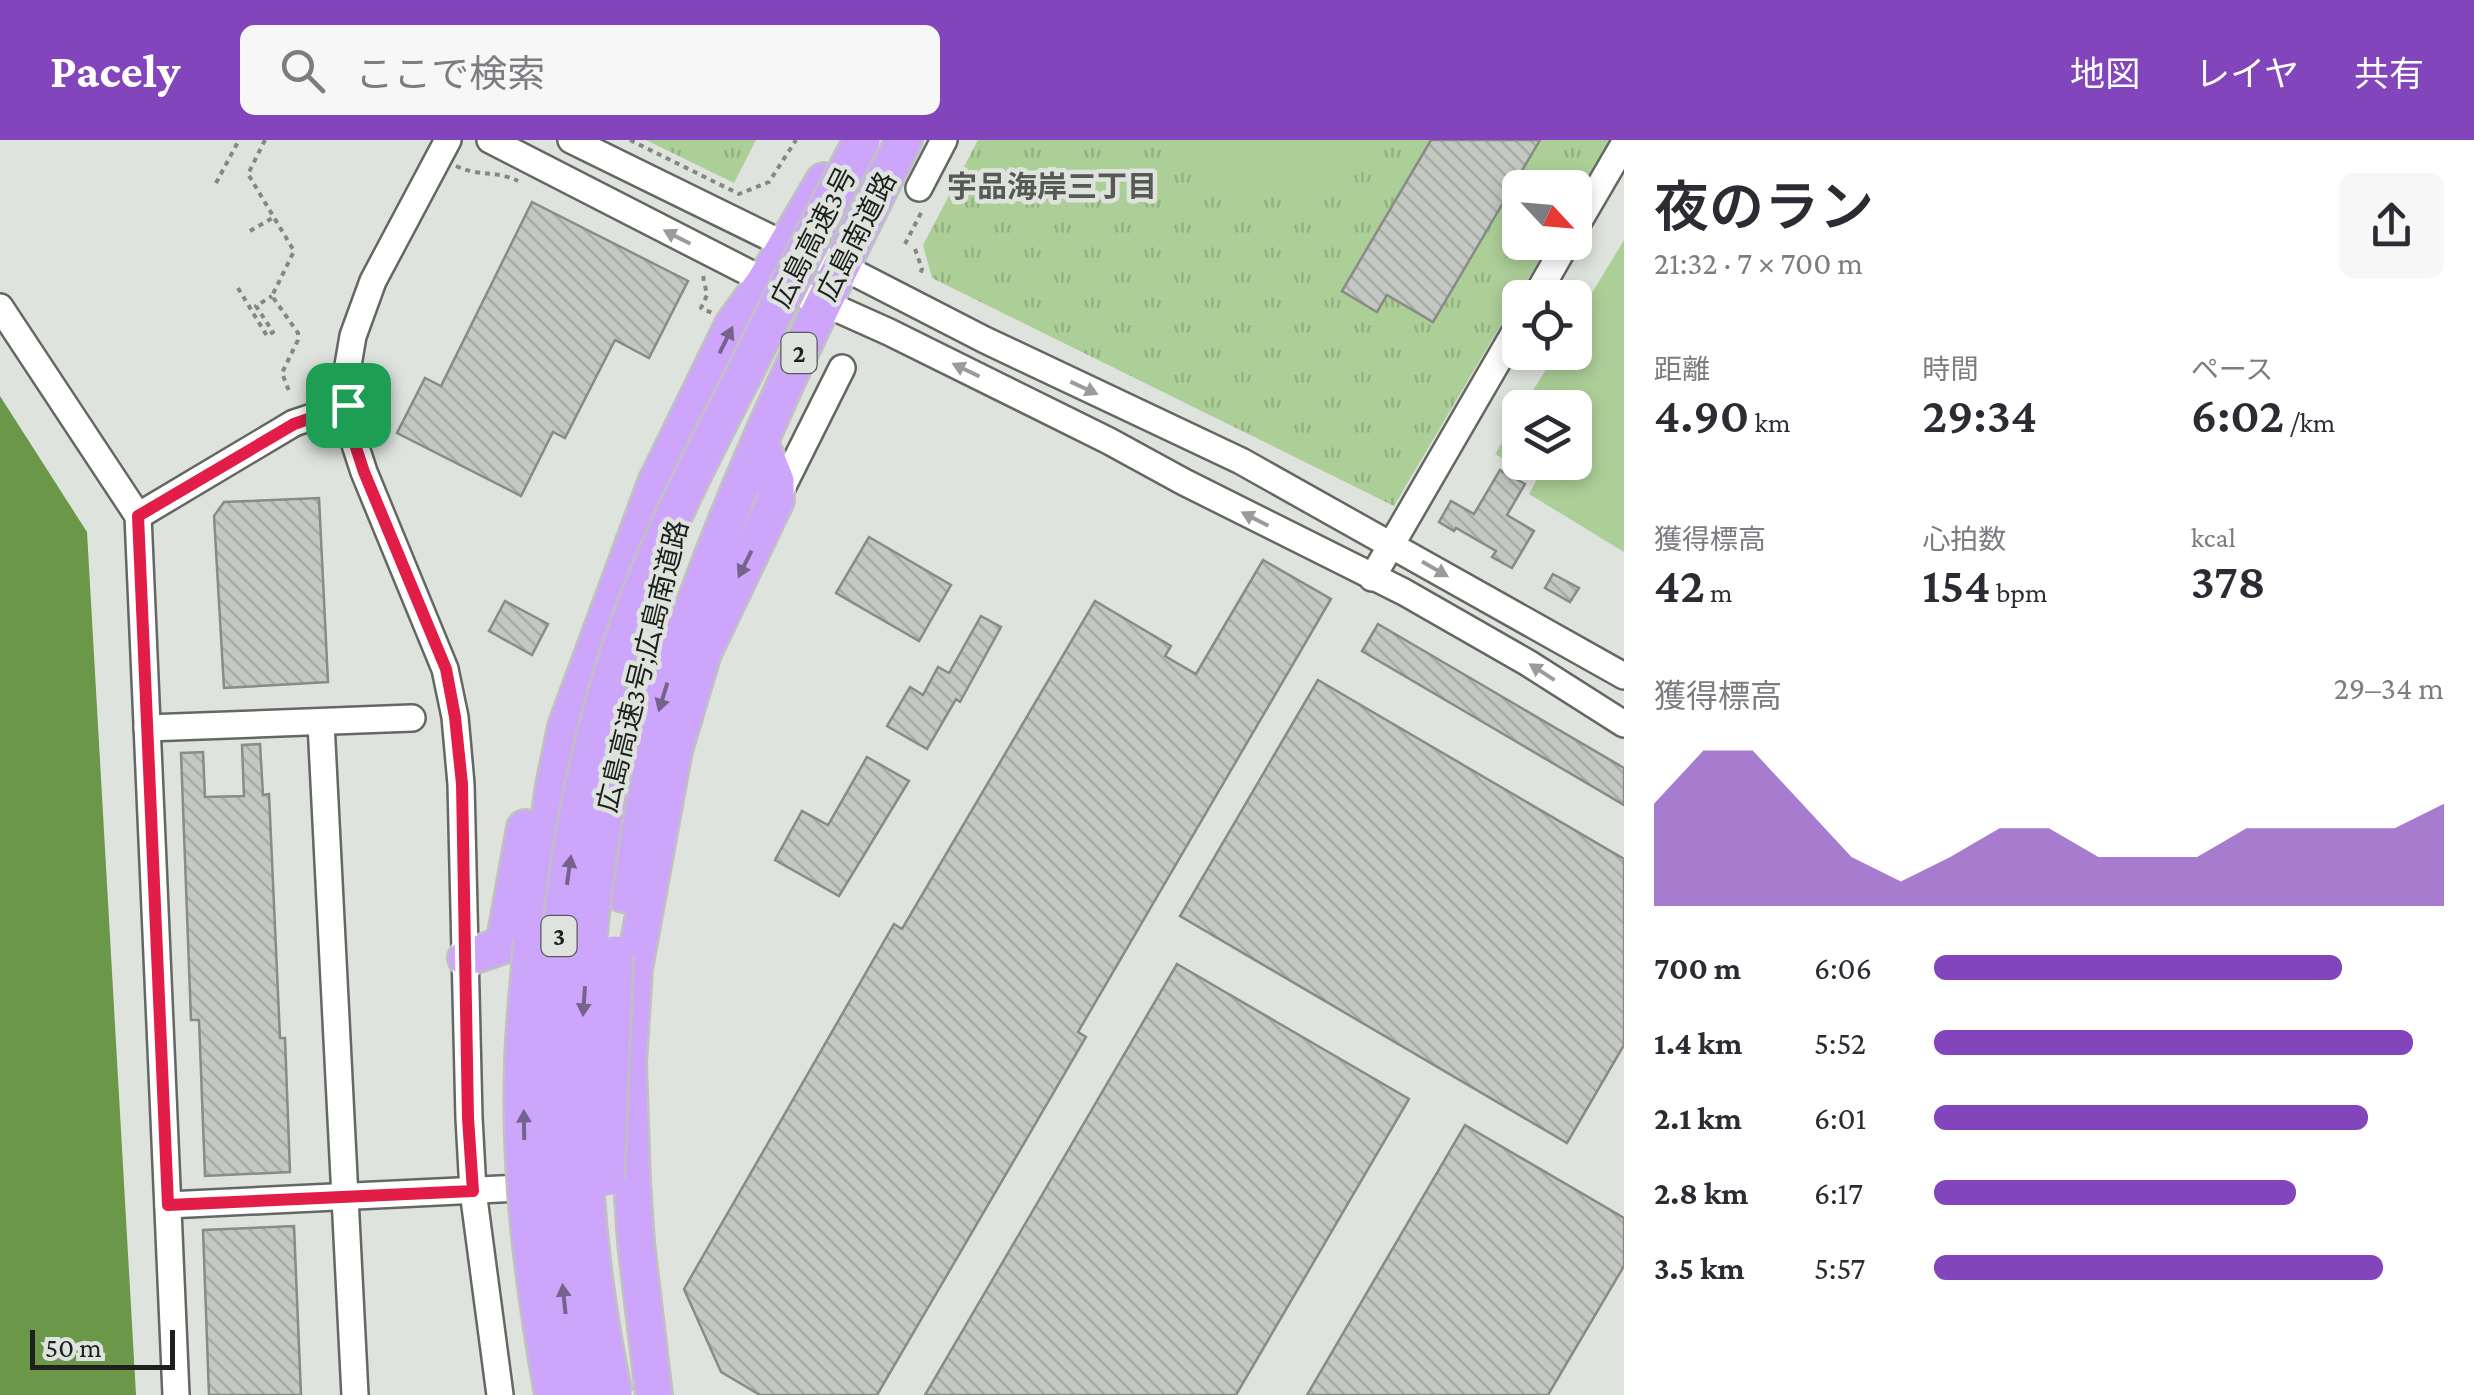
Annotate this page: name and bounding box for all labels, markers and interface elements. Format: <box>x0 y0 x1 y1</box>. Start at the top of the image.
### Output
search box <box>240 25 940 115</box>
icon: search <box>275 43 330 98</box>
text: Pacely <box>50 44 180 97</box>
text: ここで検索 <box>355 53 545 95</box>
text: 地図 <box>2070 55 2140 94</box>
text: レイヤ <box>2195 55 2299 94</box>
text: 共有 <box>2354 55 2424 94</box>
street label: 広島高速3号 <box>765 162 862 313</box>
street label: 広島南道路 <box>811 167 902 306</box>
district label: 宇品海岸三丁目 <box>947 170 1157 203</box>
north arrow <box>1502 170 1592 260</box>
map controls <box>1502 170 1592 480</box>
button: share <box>2339 173 2444 278</box>
text: 夜のラン <box>1654 177 1874 238</box>
one-way arrow <box>663 229 692 246</box>
text: 21:32 · 7 × 700 m <box>1654 245 1863 281</box>
button: locate <box>1502 280 1592 370</box>
one-way arrow <box>717 326 734 355</box>
road number: 2 <box>782 333 816 373</box>
text: 距離 <box>1654 354 1710 385</box>
text: 時間 <box>1922 354 1978 385</box>
text: ペース <box>2191 354 2273 385</box>
one-way arrow <box>952 362 981 379</box>
pin <box>306 363 391 448</box>
icon: arrive <box>321 378 376 433</box>
one-way arrow <box>1070 379 1099 396</box>
text: 4.90 <box>1654 387 1749 443</box>
text: 29:34 <box>1922 387 2037 443</box>
text: 6:02 <box>2191 387 2284 443</box>
button: layers <box>1502 390 1592 480</box>
text: km <box>1749 407 1790 438</box>
text: /km <box>2284 407 2335 438</box>
one-way arrow <box>1241 511 1270 528</box>
street label: 広島高速3号;広島南道路 <box>591 517 694 815</box>
text: kcal <box>2191 522 2236 553</box>
text: 獲得標高 <box>1654 524 1766 555</box>
text: 心拍数 <box>1922 524 2006 555</box>
one-way arrow <box>737 550 754 579</box>
text: 378 <box>2191 553 2266 609</box>
text: 42 <box>1654 557 1705 613</box>
text: 154 <box>1922 557 1991 613</box>
one-way arrow <box>1421 560 1449 577</box>
text: m <box>1705 577 1732 608</box>
text: bpm <box>1991 577 2047 608</box>
one-way arrow <box>1528 663 1555 681</box>
text: 29–34 m <box>2334 670 2444 706</box>
text: 獲得標高 <box>1654 678 1782 714</box>
one-way arrow <box>655 682 670 712</box>
one-way arrow <box>561 854 577 886</box>
road number: 3 <box>542 916 576 956</box>
text: 700 m <box>1654 950 1741 986</box>
text: 6:06 <box>1814 950 1872 986</box>
one-way arrow <box>576 986 592 1018</box>
text: 1.4 km <box>1654 1025 1742 1061</box>
text: 5:52 <box>1814 1025 1866 1061</box>
text: 2.1 km <box>1654 1100 1742 1136</box>
text: 6:01 <box>1814 1100 1866 1136</box>
one-way arrow <box>516 1108 532 1140</box>
text: 2.8 km <box>1654 1175 1748 1211</box>
text: 6:17 <box>1814 1175 1863 1211</box>
text: 3.5 km <box>1654 1250 1745 1286</box>
text: 5:57 <box>1814 1250 1865 1286</box>
one-way arrow <box>556 1283 572 1314</box>
scale bar <box>30 1325 175 1370</box>
text: 50 m <box>45 1332 102 1363</box>

